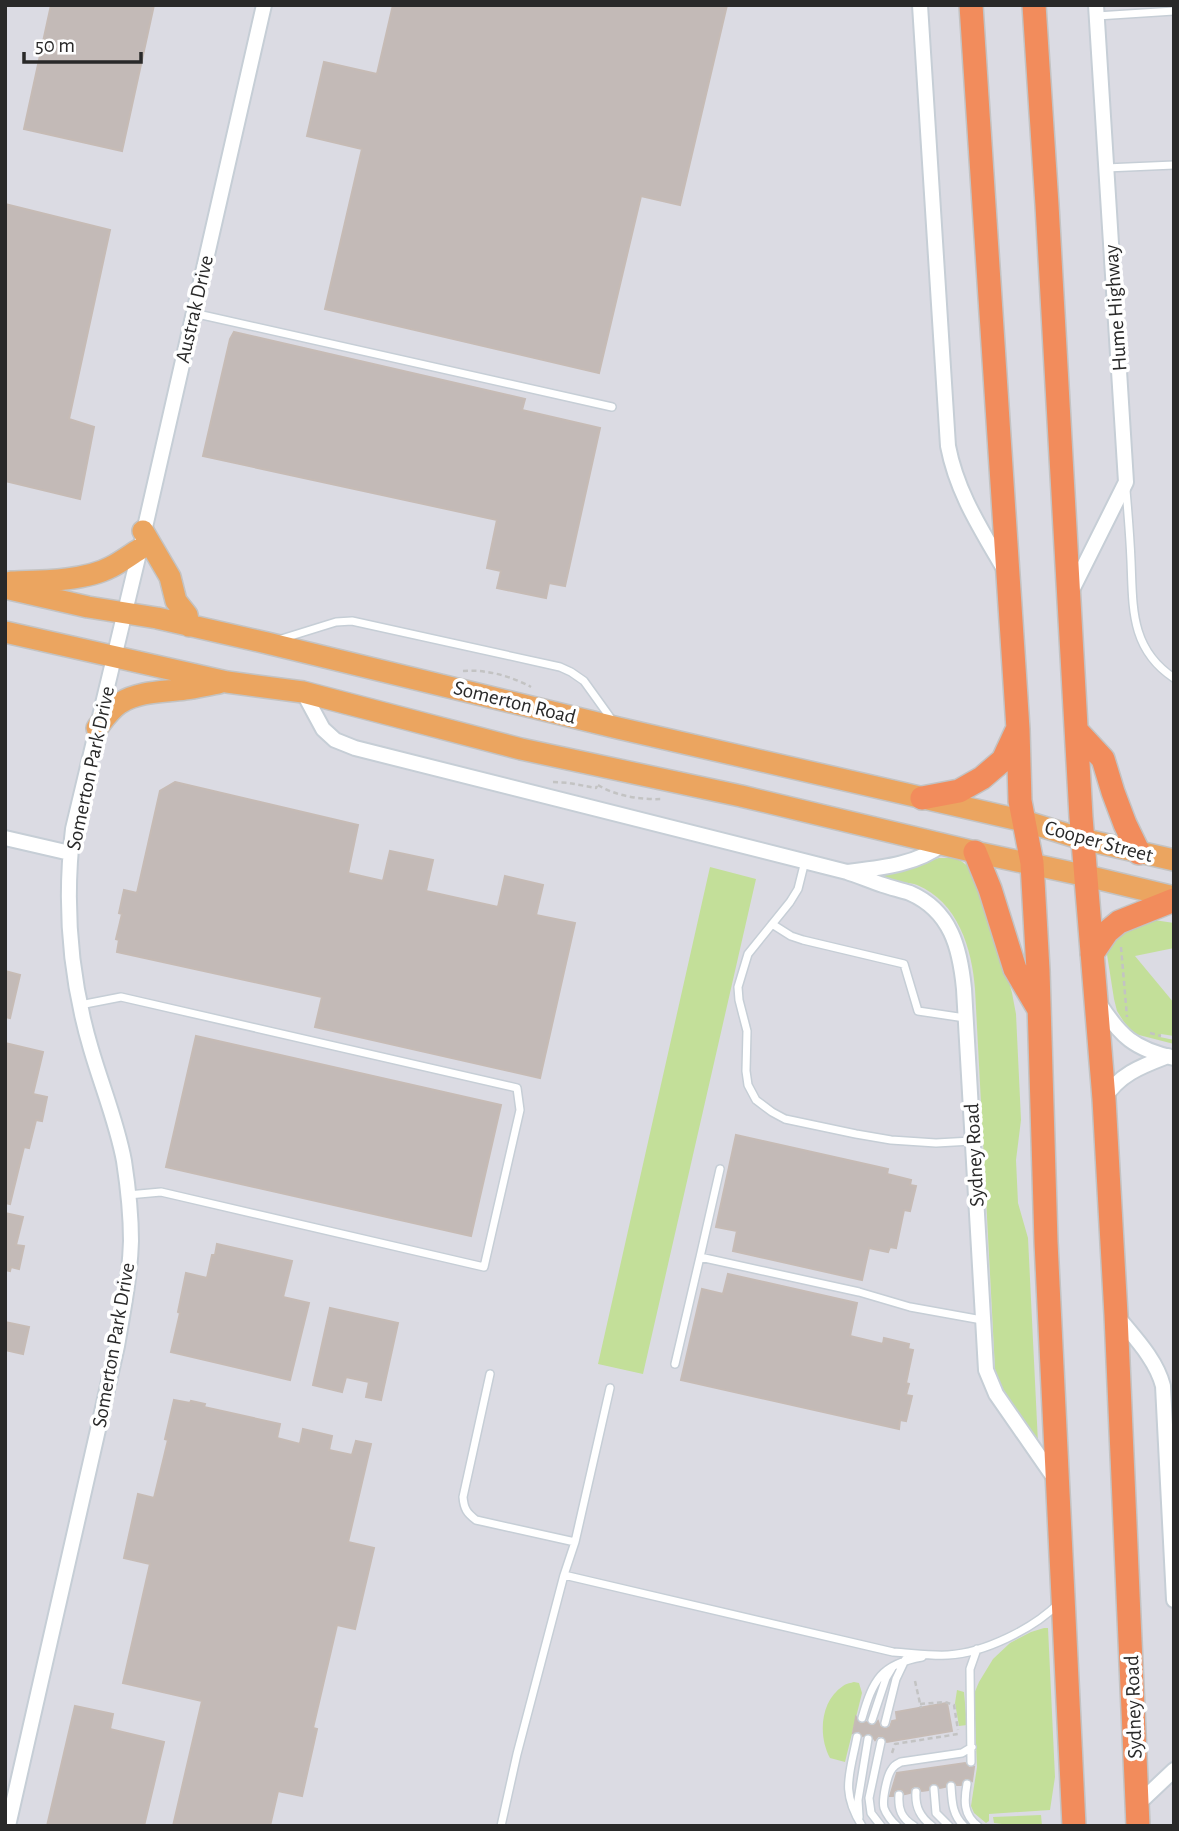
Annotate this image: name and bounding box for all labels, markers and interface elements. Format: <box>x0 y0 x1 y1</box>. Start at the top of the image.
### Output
scale bar <box>24 21 142 65</box>
text: 50 m <box>35 35 75 56</box>
street label: Hume Highway <box>1101 244 1130 372</box>
street label: Austrak Drive <box>172 253 217 365</box>
street label: Somerton Road <box>451 677 578 728</box>
street label: Somerton Park Drive <box>63 684 118 852</box>
street label: Cooper Street <box>1042 817 1156 866</box>
street label: Sydney Road <box>961 1102 988 1207</box>
street label: Somerton Park Drive <box>89 1261 138 1429</box>
street label: Sydney Road <box>1121 1655 1146 1759</box>

